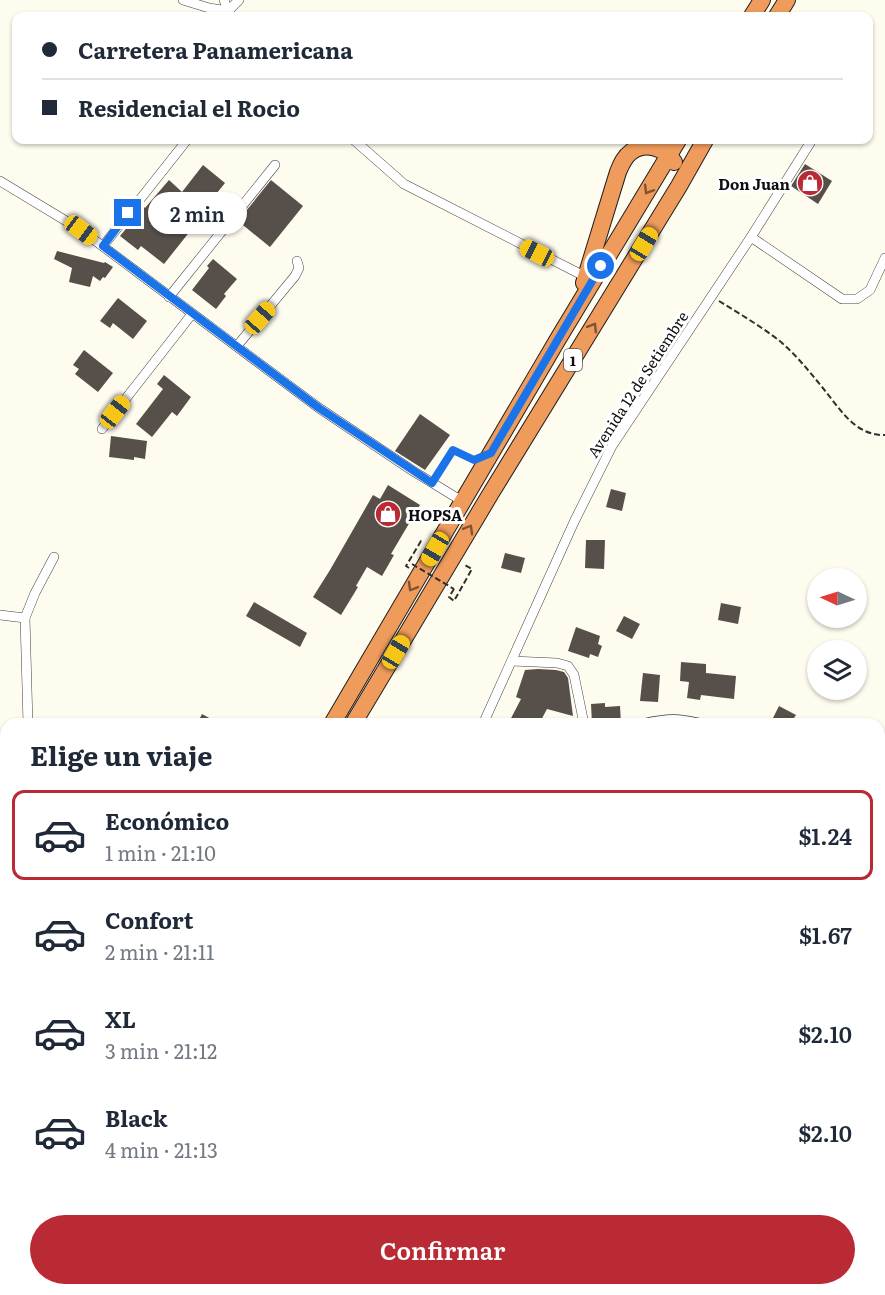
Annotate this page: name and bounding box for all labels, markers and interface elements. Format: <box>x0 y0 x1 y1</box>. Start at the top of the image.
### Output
text: Carretera Panamericana <box>78 33 353 66</box>
text: Residencial el Rocio <box>78 91 300 124</box>
shop icon: Don Juan <box>795 168 825 198</box>
place label: Don Juan <box>718 172 791 195</box>
one-way arrow <box>643 184 655 194</box>
callout: 2 min <box>149 192 248 234</box>
text: 2 min <box>170 198 225 228</box>
route end <box>114 199 141 226</box>
car <box>61 212 101 248</box>
car <box>627 224 661 264</box>
car <box>517 237 557 269</box>
route start <box>587 252 614 279</box>
car <box>241 299 279 337</box>
street label: Avenida 12 de Setiembre <box>581 306 693 462</box>
one-way arrow <box>585 323 597 333</box>
road number: 1 <box>564 349 582 371</box>
car <box>97 392 133 432</box>
shop icon: HOPSA <box>373 499 403 529</box>
place label: HOPSA <box>408 503 463 526</box>
one-way arrow <box>462 525 474 535</box>
car <box>418 529 452 569</box>
north arrow <box>807 568 867 628</box>
map controls <box>807 568 867 700</box>
one-way arrow <box>408 581 419 591</box>
car <box>379 632 413 672</box>
button: layers <box>807 640 867 700</box>
text: Elige un viaje <box>30 734 213 774</box>
text: Económico <box>105 804 229 837</box>
icon: car <box>33 808 87 862</box>
text: $1.24 <box>799 819 852 852</box>
text: 1 min · 21:10 <box>105 837 216 867</box>
text: Confort <box>105 903 193 936</box>
icon: car <box>33 907 87 961</box>
text: $1.67 <box>799 918 852 951</box>
text: 2 min · 21:11 <box>105 936 214 966</box>
text: XL <box>105 1002 136 1035</box>
icon: car <box>33 1006 87 1060</box>
text: $2.10 <box>798 1017 852 1050</box>
text: 3 min · 21:12 <box>105 1035 217 1065</box>
text: Black <box>105 1101 167 1134</box>
icon: car <box>33 1105 87 1159</box>
text: $2.10 <box>798 1116 852 1149</box>
text: 4 min · 21:13 <box>105 1134 218 1164</box>
button: Confirmar <box>30 1215 855 1284</box>

